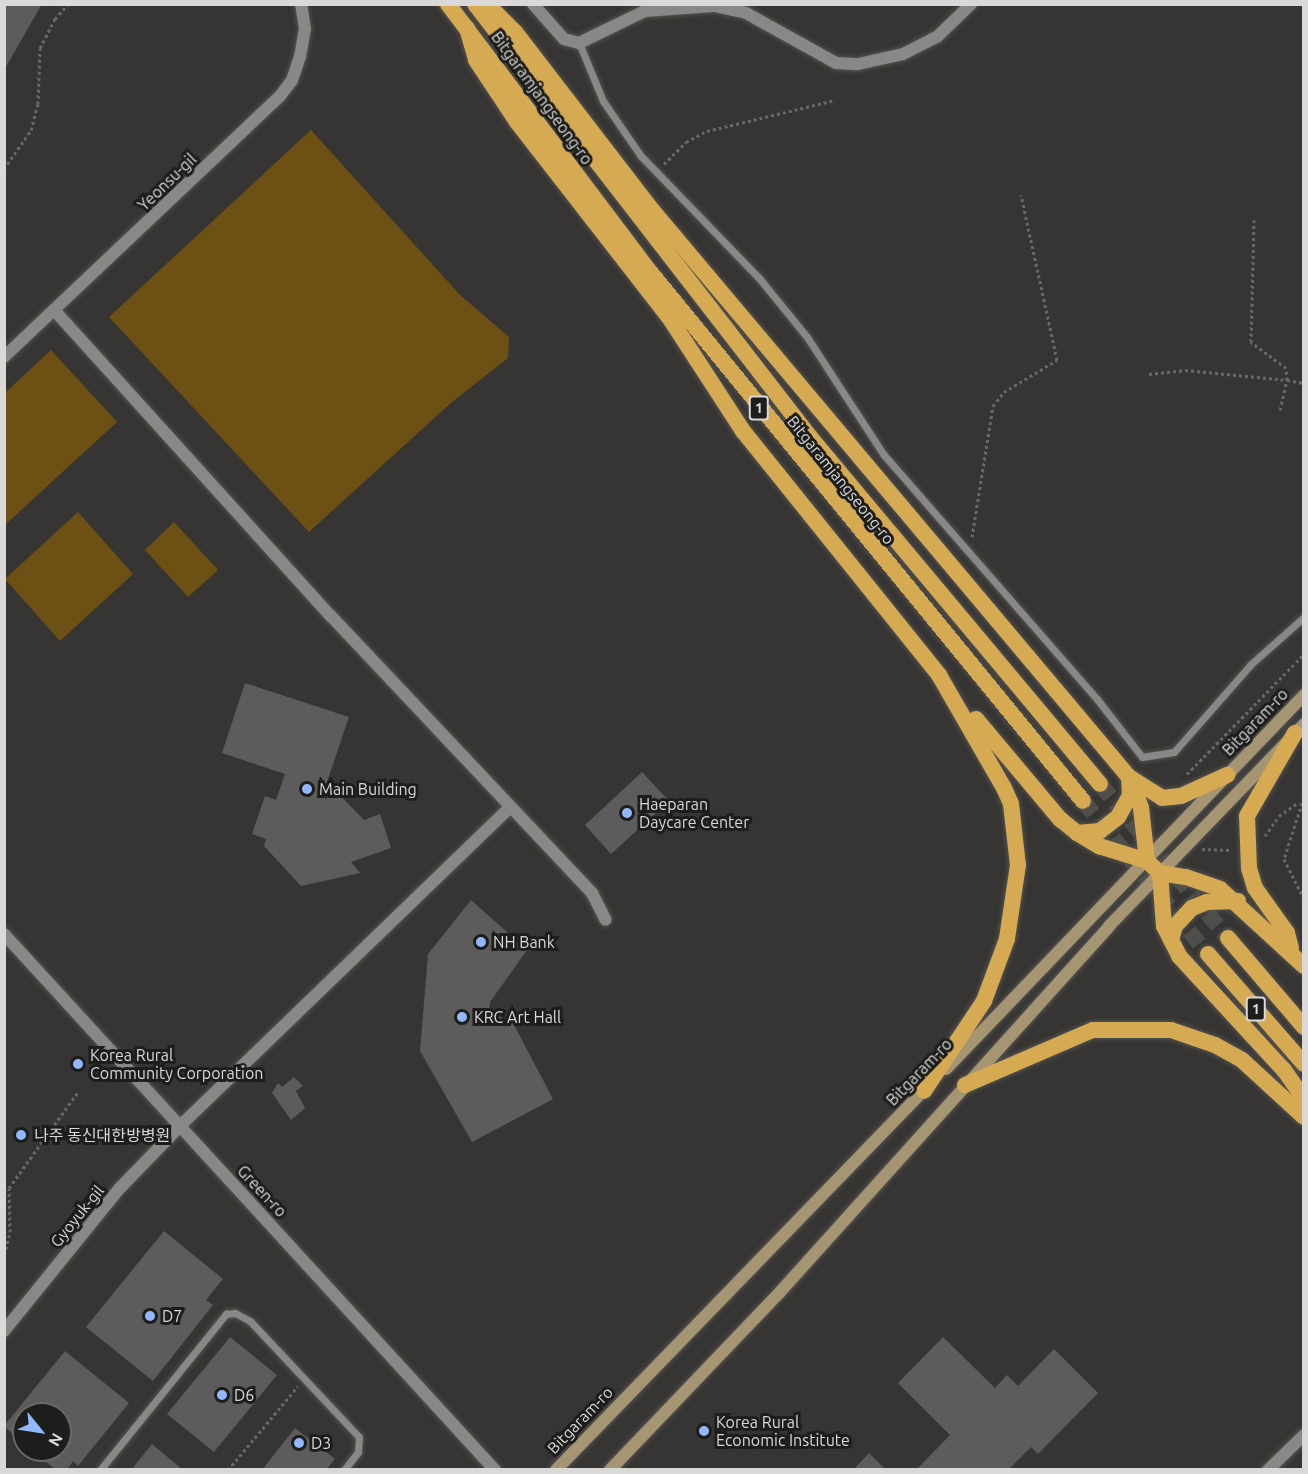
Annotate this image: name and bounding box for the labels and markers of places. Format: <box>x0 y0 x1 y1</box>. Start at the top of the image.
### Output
place label: Main Building <box>319 779 417 799</box>
marker: Main Building <box>300 782 314 796</box>
place label: Haeparan Daycare Center <box>639 794 749 832</box>
marker: Haeparan Daycare Center <box>620 806 634 820</box>
place label: NH Bank <box>493 932 555 952</box>
marker: NH Bank <box>474 935 488 949</box>
place label: KRC Art Hall <box>474 1007 561 1027</box>
marker: KRC Art Hall <box>455 1010 469 1024</box>
place label: Korea Rural Community Corporation <box>90 1045 263 1083</box>
marker: Korea Rural Community Corporation <box>71 1057 85 1071</box>
place label: 나주 동신대한방병원 <box>34 1125 170 1145</box>
marker: 나주 동신대한방병원 <box>12 1126 30 1144</box>
place label: D7 <box>162 1306 182 1326</box>
marker: D7 <box>143 1309 157 1323</box>
place label: D6 <box>234 1385 254 1405</box>
marker: D6 <box>215 1388 229 1402</box>
place label: Korea Rural Economic Institute <box>716 1412 850 1450</box>
marker: Korea Rural Economic Institute <box>697 1424 711 1438</box>
place label: D3 <box>311 1433 331 1453</box>
marker: D3 <box>292 1436 306 1450</box>

